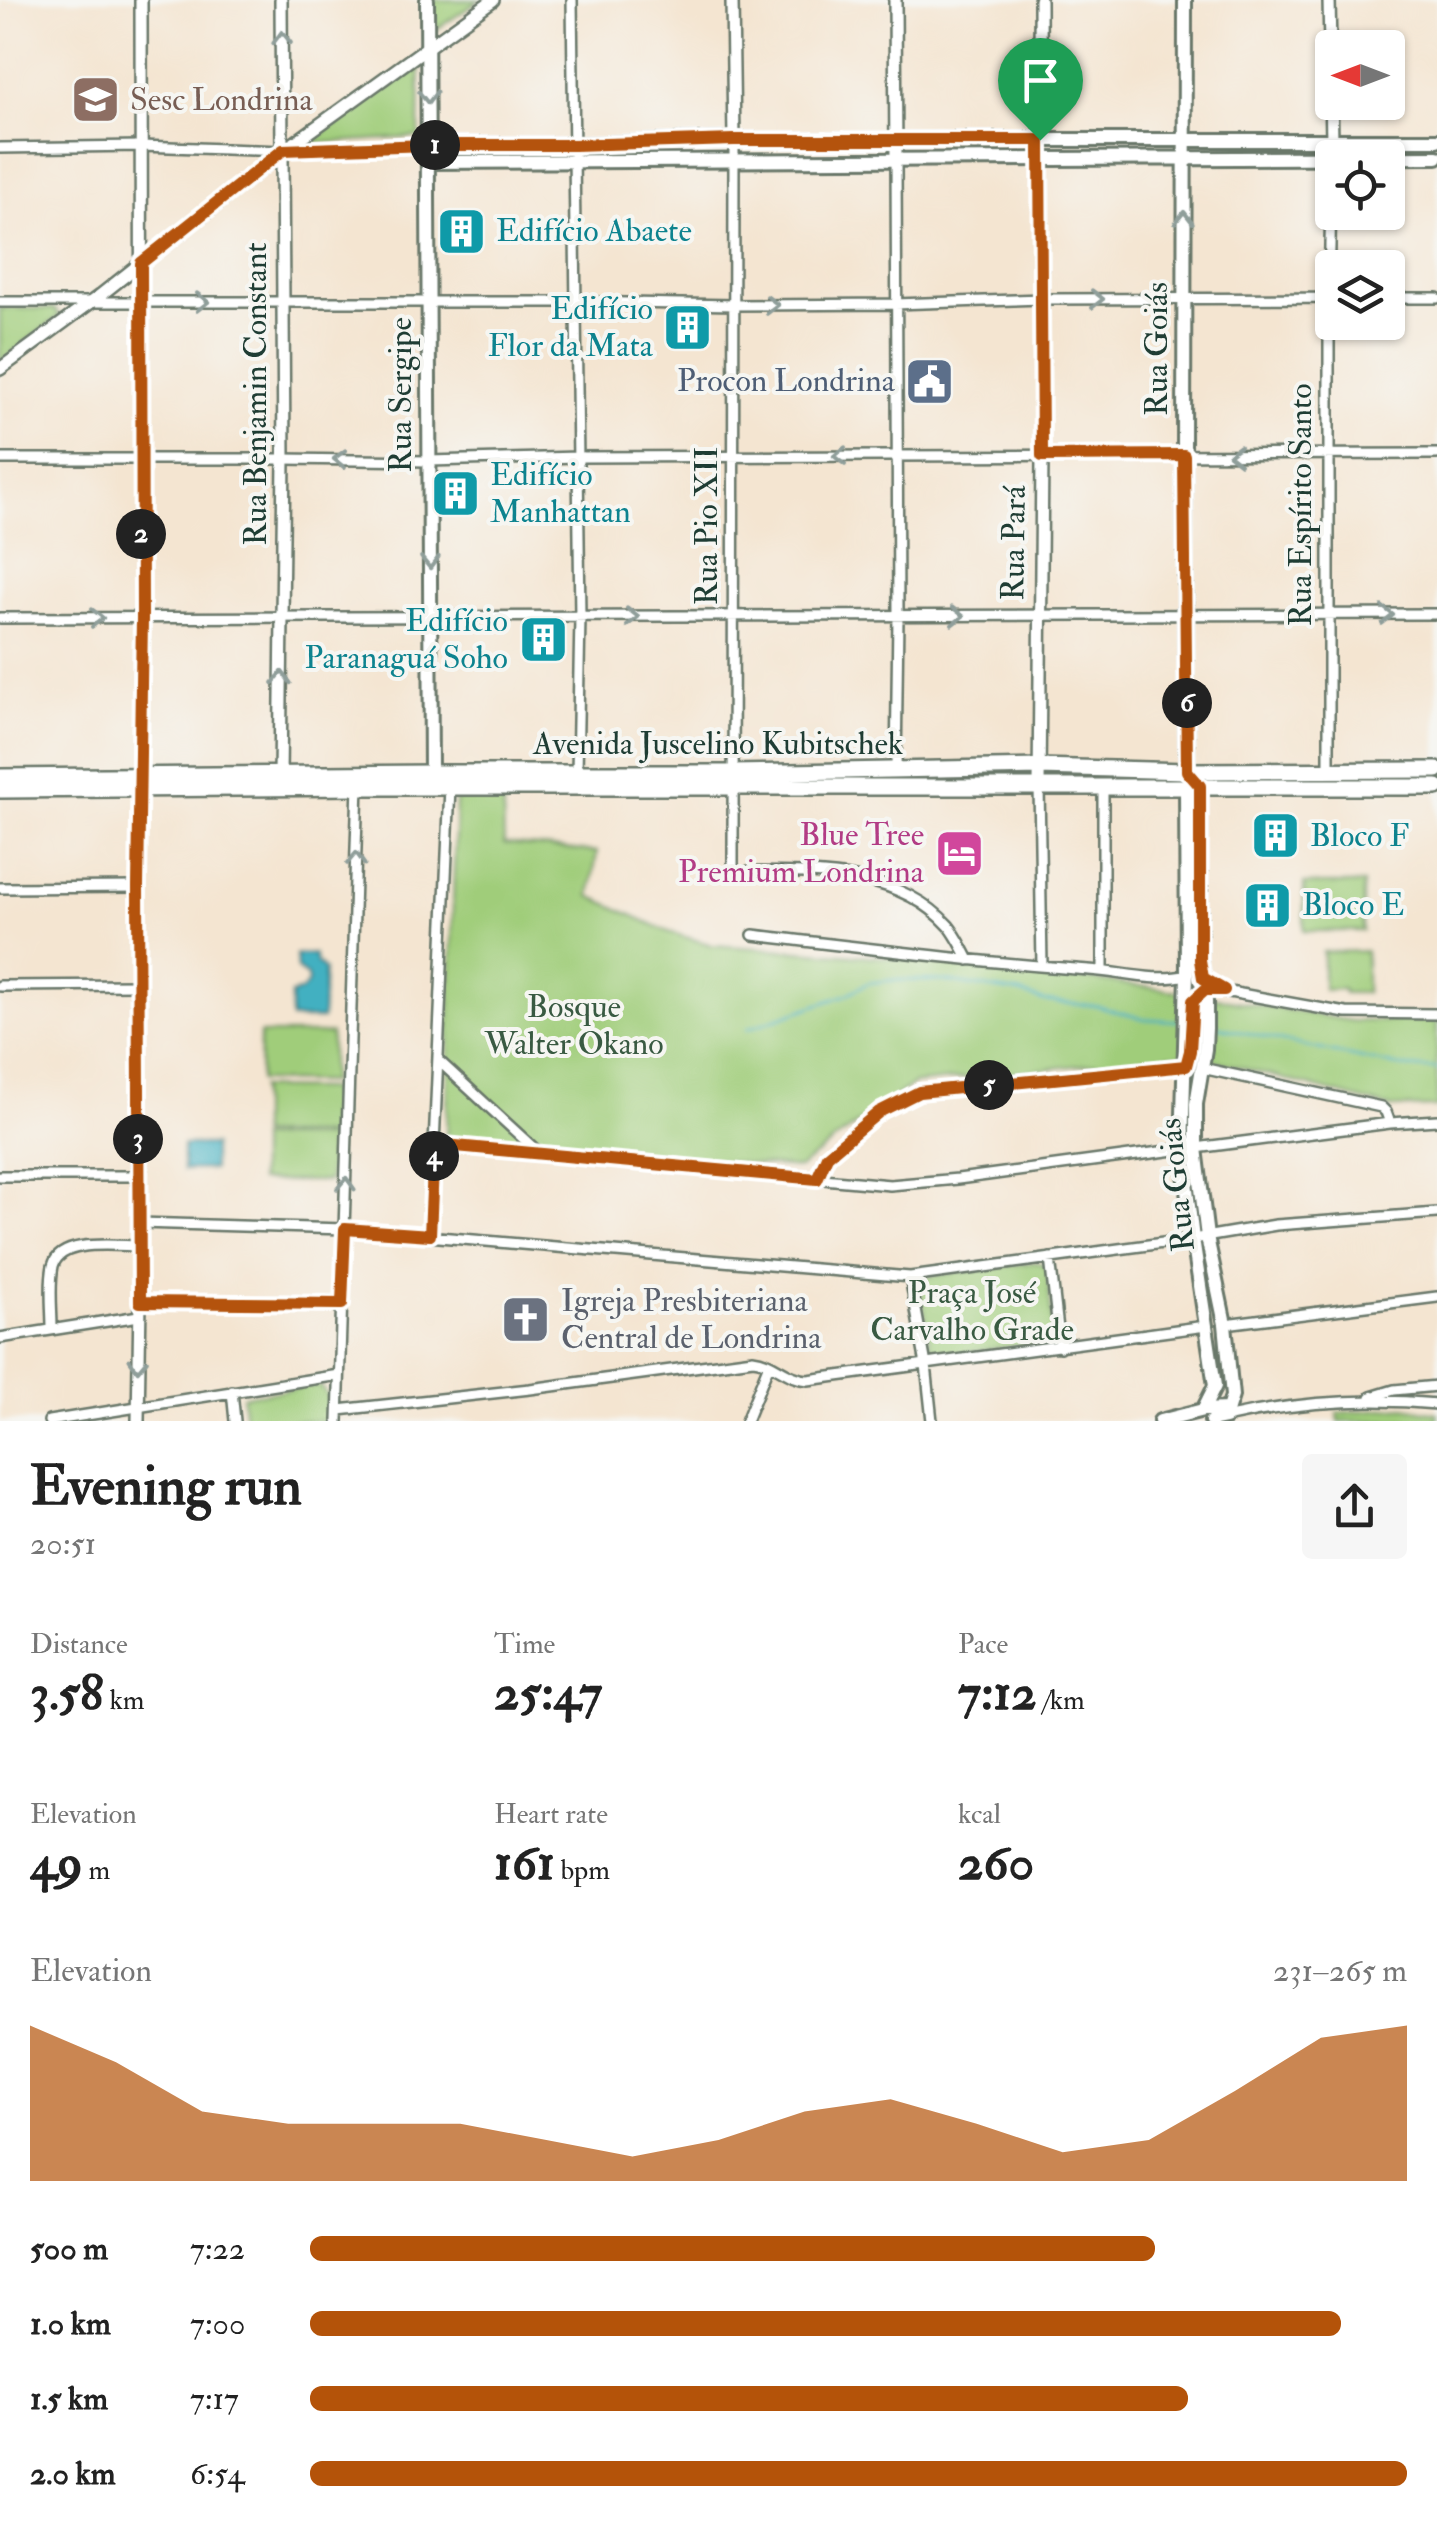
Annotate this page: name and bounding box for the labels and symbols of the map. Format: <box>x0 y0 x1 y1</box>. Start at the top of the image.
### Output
one-way arrow <box>271 30 293 46</box>
north arrow <box>1315 30 1405 120</box>
pin <box>998 38 1083 141</box>
school or university icon: Sesc Londrina <box>69 74 121 126</box>
place label: Sesc Londrina <box>130 80 314 120</box>
one-way arrow <box>417 90 438 106</box>
pin: 1 <box>410 120 460 170</box>
building icon: Edifício Abaete <box>435 205 487 257</box>
one-way arrow <box>1173 210 1195 226</box>
place label: Edifício Abaete <box>496 211 692 251</box>
street label: Rua Benjamin Constant <box>236 242 276 546</box>
street label: Rua Goiás <box>1137 282 1177 416</box>
one-way arrow <box>1090 288 1106 310</box>
place label: Edifício Flor da Mata <box>488 289 654 366</box>
one-way arrow <box>196 291 211 313</box>
one-way arrow <box>766 294 781 316</box>
building icon: Edifício Flor da Mata <box>662 301 714 353</box>
street label: Rua Sergipe <box>381 317 421 473</box>
public building icon: Procon Londrina <box>904 355 956 407</box>
place label: Procon Londrina <box>677 361 896 401</box>
street label: Rua Espírito Santo <box>1281 383 1321 627</box>
one-way arrow <box>1226 444 1242 466</box>
one-way arrow <box>831 445 846 467</box>
street label: Rua Pio XII <box>687 447 727 605</box>
one-way arrow <box>331 449 347 470</box>
place label: Edifício Manhattan <box>490 455 631 532</box>
building icon: Edifício Manhattan <box>429 467 481 519</box>
street label: Rua Pará <box>993 484 1035 601</box>
pin: 2 <box>116 509 166 559</box>
one-way arrow <box>419 556 441 571</box>
place label: Edifício Paranaguá Soho <box>304 601 508 678</box>
one-way arrow <box>1380 604 1396 626</box>
one-way arrow <box>950 605 966 627</box>
one-way arrow <box>626 606 641 628</box>
one-way arrow <box>90 607 106 629</box>
building icon: Edifício Paranaguá Soho <box>517 613 569 665</box>
one-way arrow <box>272 670 293 686</box>
pin: 6 <box>1162 678 1212 728</box>
street label: Avenida Juscelino Kubitschek <box>532 724 903 764</box>
building icon: Bloco F <box>1249 810 1301 862</box>
place label: Blue Tree Premium Londrina <box>678 815 925 892</box>
place label: Bloco F <box>1310 816 1409 856</box>
hotel icon: Blue Tree Premium Londrina <box>933 827 985 879</box>
one-way arrow <box>345 850 366 866</box>
building icon: Bloco E <box>1241 879 1293 931</box>
place label: Bloco E <box>1302 885 1404 925</box>
park label: Bosque Walter Okano <box>483 987 664 1064</box>
pin: 5 <box>964 1060 1014 1110</box>
pin: 3 <box>113 1114 163 1164</box>
street label: Rua Goiás <box>1150 1116 1204 1254</box>
pin: 4 <box>409 1131 459 1181</box>
one-way arrow <box>335 1175 356 1191</box>
park label: Praça José Carvalho Grade <box>870 1273 1074 1350</box>
place label: Igreja Presbiteriana Central de Londrina <box>561 1281 822 1358</box>
church icon: Igreja Presbiteriana Central de Londrina <box>500 1293 552 1345</box>
one-way arrow <box>128 1357 149 1373</box>

